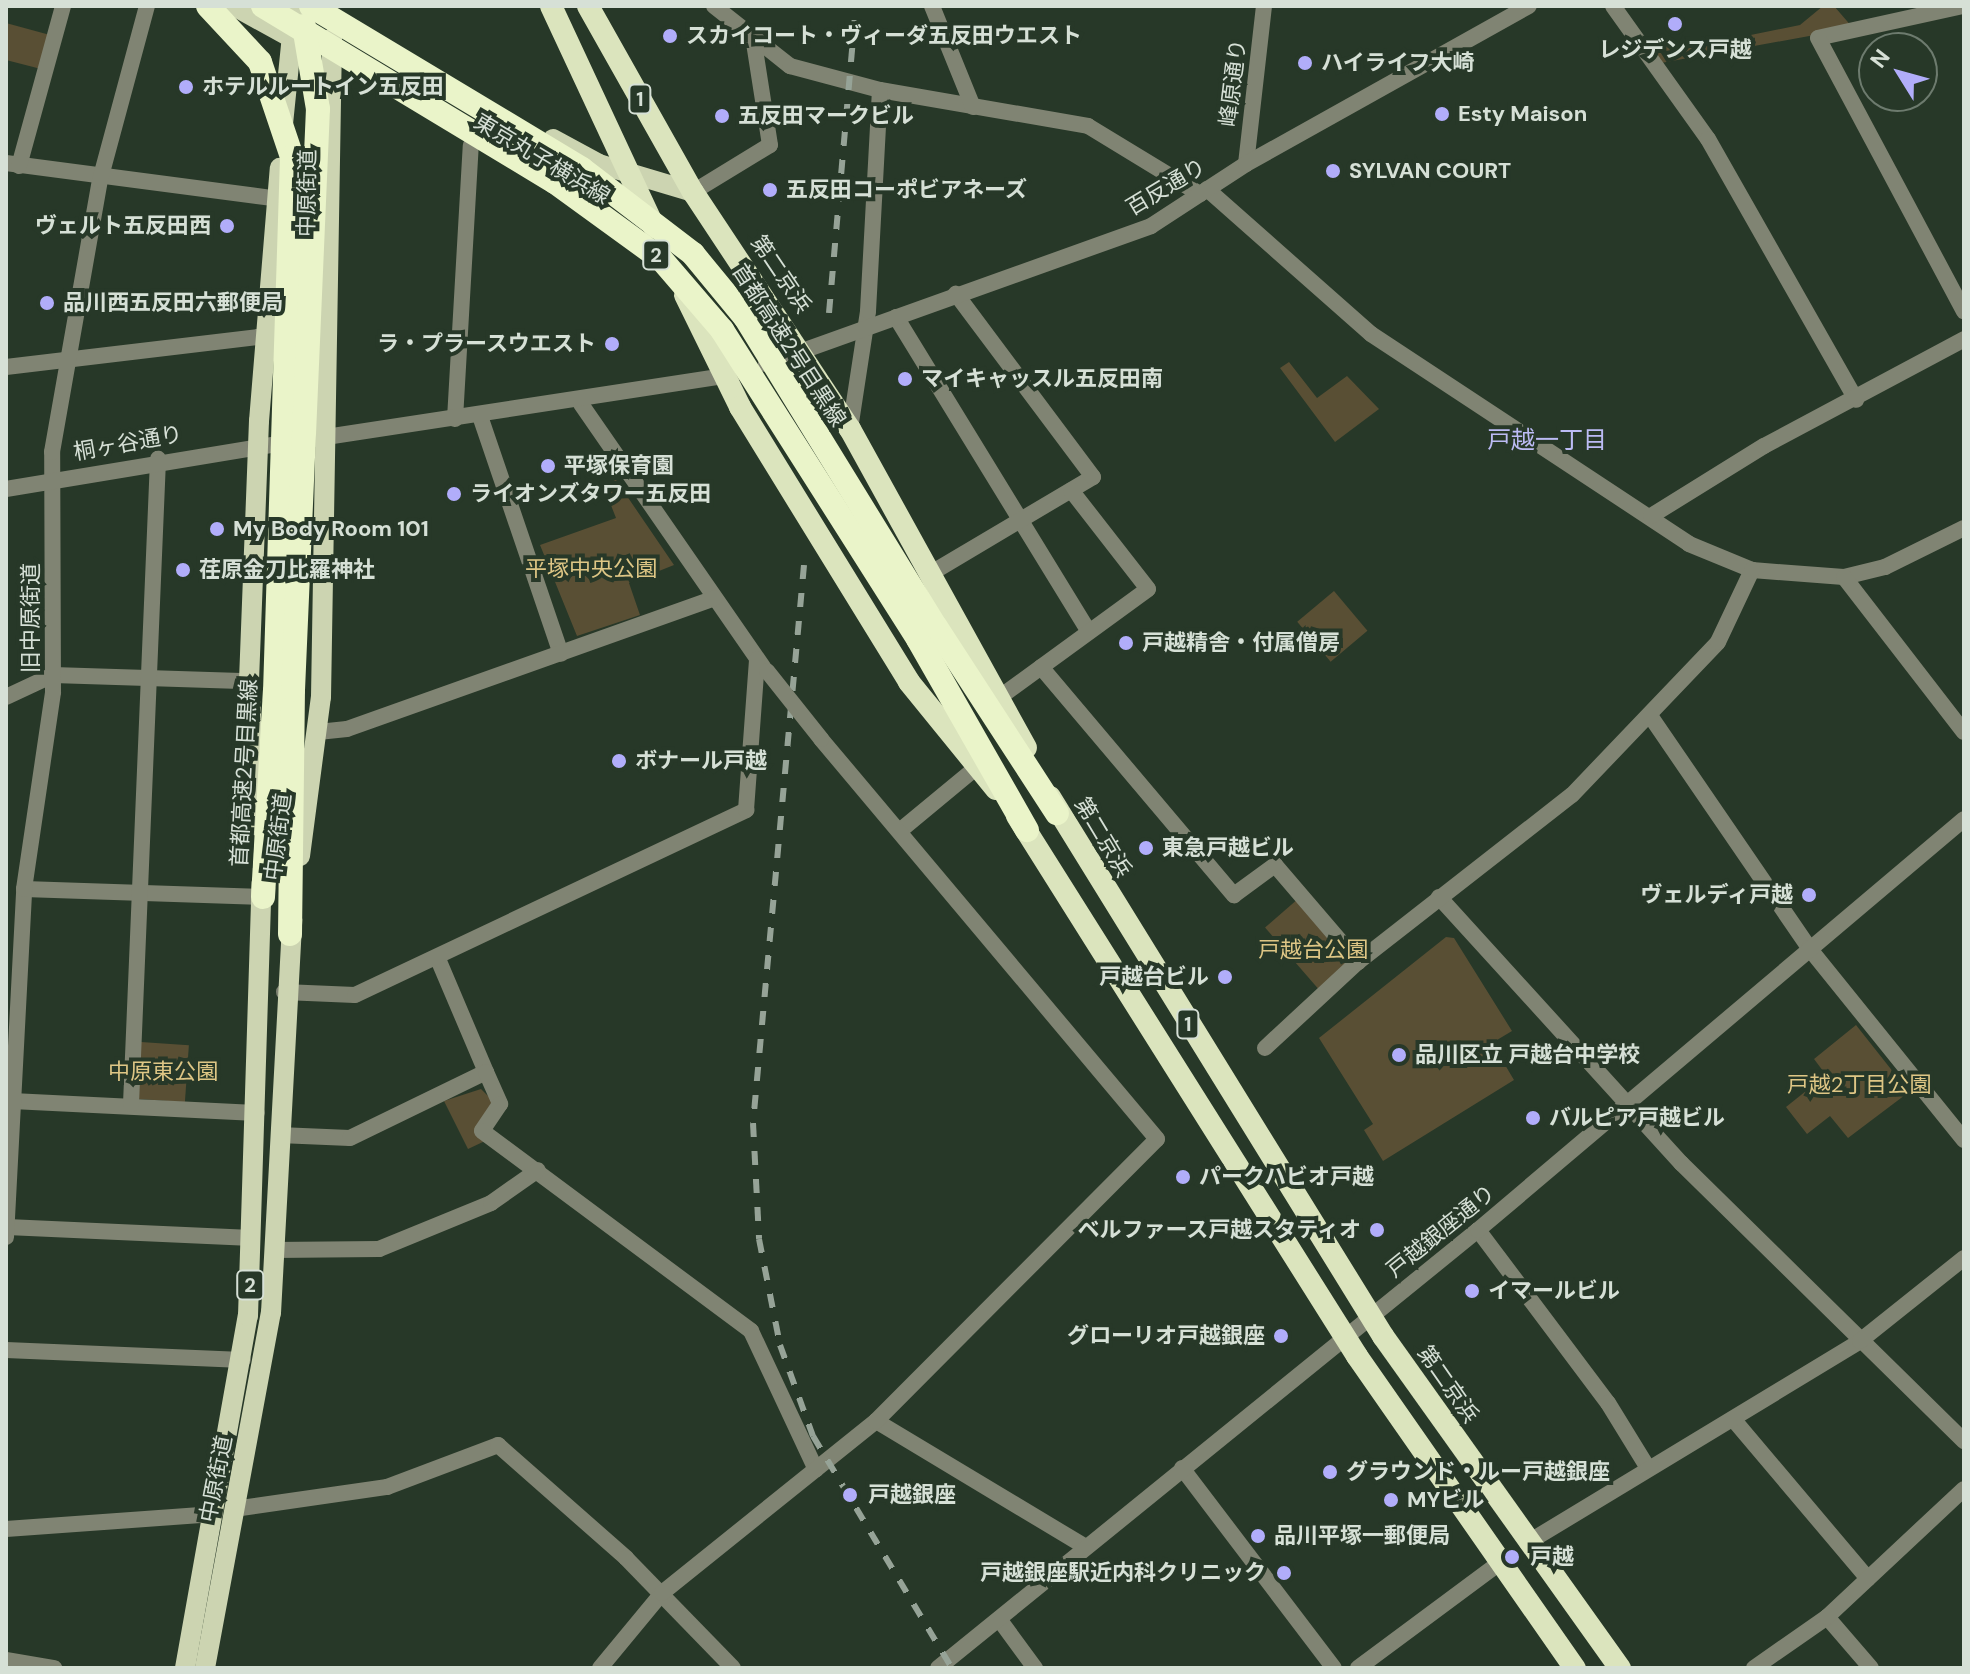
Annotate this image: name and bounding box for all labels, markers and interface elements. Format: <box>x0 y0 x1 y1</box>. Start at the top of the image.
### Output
marker: レジデンス戸越 <box>1666 15 1684 33</box>
place label: スカイコート・ヴィーダ五反田ウエスト <box>686 23 1082 49</box>
marker: スカイコート・ヴィーダ五反田ウエスト <box>661 27 679 45</box>
north arrow <box>1858 32 1938 112</box>
place label: レジデンス戸越 <box>1598 37 1752 63</box>
street label: 峰原通り <box>1215 38 1251 128</box>
text: N <box>1864 43 1896 74</box>
place label: ハイライフ大崎 <box>1321 50 1475 76</box>
marker: ハイライフ大崎 <box>1296 54 1314 72</box>
place label: ホテルルートイン五反田 <box>202 74 444 100</box>
marker: ホテルルートイン五反田 <box>177 78 195 96</box>
road number: 1 <box>628 83 652 115</box>
place label: Esty Maison <box>1458 101 1587 127</box>
place label: 五反田マークビル <box>738 103 914 129</box>
marker: Esty Maison <box>1433 105 1451 123</box>
marker: 五反田マークビル <box>713 107 731 125</box>
street label: 東京丸子横浜線 <box>469 108 615 210</box>
street label: 中原街道 <box>293 149 321 237</box>
street label: 百反通り <box>1121 153 1211 221</box>
place label: SYLVAN COURT <box>1349 158 1511 184</box>
marker: SYLVAN COURT <box>1324 162 1342 180</box>
place label: 五反田コーポビアネーズ <box>786 177 1028 203</box>
marker: 五反田コーポビアネーズ <box>761 181 779 199</box>
place label: ヴェルト五反田西 <box>35 213 211 239</box>
marker: ヴェルト五反田西 <box>218 217 236 235</box>
street label: 第二京浜 <box>745 230 817 318</box>
road number: 2 <box>642 239 670 271</box>
street label: 首都高速2号目黒線 <box>727 259 851 431</box>
place label: 品川西五反田六郵便局 <box>63 290 283 316</box>
marker: 品川西五反田六郵便局 <box>38 294 56 312</box>
place label: ラ・プラースウエスト <box>376 331 596 357</box>
marker: ラ・プラースウエスト <box>603 335 621 353</box>
place label: マイキャッスル五反田南 <box>921 366 1163 392</box>
marker: マイキャッスル五反田南 <box>896 370 914 388</box>
street label: 桐ヶ谷通り <box>72 420 184 466</box>
district label: 戸越一丁目 <box>1487 426 1607 454</box>
place label: 平塚保育園 <box>564 453 674 479</box>
marker: 平塚保育園 <box>539 457 557 475</box>
place label: ライオンズタワー五反田 <box>470 481 712 507</box>
marker: ライオンズタワー五反田 <box>445 485 463 503</box>
place label: My Body Room 101 <box>233 516 429 542</box>
marker: My Body Room 101 <box>208 520 226 538</box>
park label: 平塚中央公園 <box>525 556 657 582</box>
place label: 荏原金刀比羅神社 <box>199 557 375 583</box>
marker: 荏原金刀比羅神社 <box>174 561 192 579</box>
street label: 旧中原街道 <box>18 563 44 673</box>
place label: 戸越精舎・付属僧房 <box>1142 630 1340 656</box>
marker: 戸越精舎・付属僧房 <box>1117 634 1135 652</box>
street label: 首都高速2号目黒線 <box>226 678 262 868</box>
place label: ボナール戸越 <box>635 748 767 774</box>
marker: ボナール戸越 <box>610 752 628 770</box>
street label: 中原街道 <box>260 792 296 882</box>
street label: 第二京浜 <box>1069 792 1137 882</box>
place label: 東急戸越ビル <box>1162 835 1294 861</box>
marker: 東急戸越ビル <box>1137 839 1155 857</box>
place label: ヴェルディ戸越 <box>1639 882 1793 908</box>
marker: ヴェルディ戸越 <box>1800 886 1818 904</box>
park label: 戸越台公園 <box>1258 937 1368 963</box>
place label: 戸越台ビル <box>1099 964 1209 990</box>
marker: 戸越台ビル <box>1216 968 1234 986</box>
road number: 1 <box>1176 1008 1200 1040</box>
place label: 品川区立 戸越台中学校 <box>1415 1042 1640 1068</box>
marker: 品川区立 戸越台中学校 <box>1390 1046 1408 1064</box>
park label: 中原東公園 <box>108 1059 218 1085</box>
park label: 戸越2丁目公園 <box>1787 1072 1931 1098</box>
place label: バルピア戸越ビル <box>1549 1105 1725 1131</box>
marker: バルピア戸越ビル <box>1524 1109 1542 1127</box>
place label: パークハビオ戸越 <box>1199 1164 1375 1190</box>
marker: パークハビオ戸越 <box>1174 1168 1192 1186</box>
street label: 戸越銀座通り <box>1381 1179 1501 1283</box>
place label: ベルファース戸越スタティオ <box>1075 1217 1361 1243</box>
marker: ベルファース戸越スタティオ <box>1368 1221 1386 1239</box>
road number: 2 <box>236 1269 264 1301</box>
place label: イマールビル <box>1488 1278 1620 1304</box>
marker: イマールビル <box>1463 1282 1481 1300</box>
place label: グローリオ戸越銀座 <box>1067 1323 1265 1349</box>
marker: グローリオ戸越銀座 <box>1272 1327 1290 1345</box>
street label: 第二京浜 <box>1412 1340 1484 1428</box>
street label: 中原街道 <box>195 1433 237 1525</box>
place label: グラウンド・ルー戸越銀座 <box>1346 1459 1610 1485</box>
marker: グラウンド・ルー戸越銀座 <box>1321 1463 1339 1481</box>
place label: 戸越銀座 <box>868 1482 956 1508</box>
marker: 戸越銀座 <box>839 1484 861 1506</box>
place label: MYビル <box>1407 1487 1484 1513</box>
marker: MYビル <box>1382 1491 1400 1509</box>
place label: 品川平塚一郵便局 <box>1274 1523 1450 1549</box>
marker: 品川平塚一郵便局 <box>1249 1527 1267 1545</box>
place label: 戸越 <box>1530 1544 1574 1570</box>
marker: 戸越 <box>1501 1546 1523 1568</box>
place label: 戸越銀座駅近内科クリニック <box>980 1560 1266 1586</box>
marker: 戸越銀座駅近内科クリニック <box>1273 1562 1295 1584</box>

